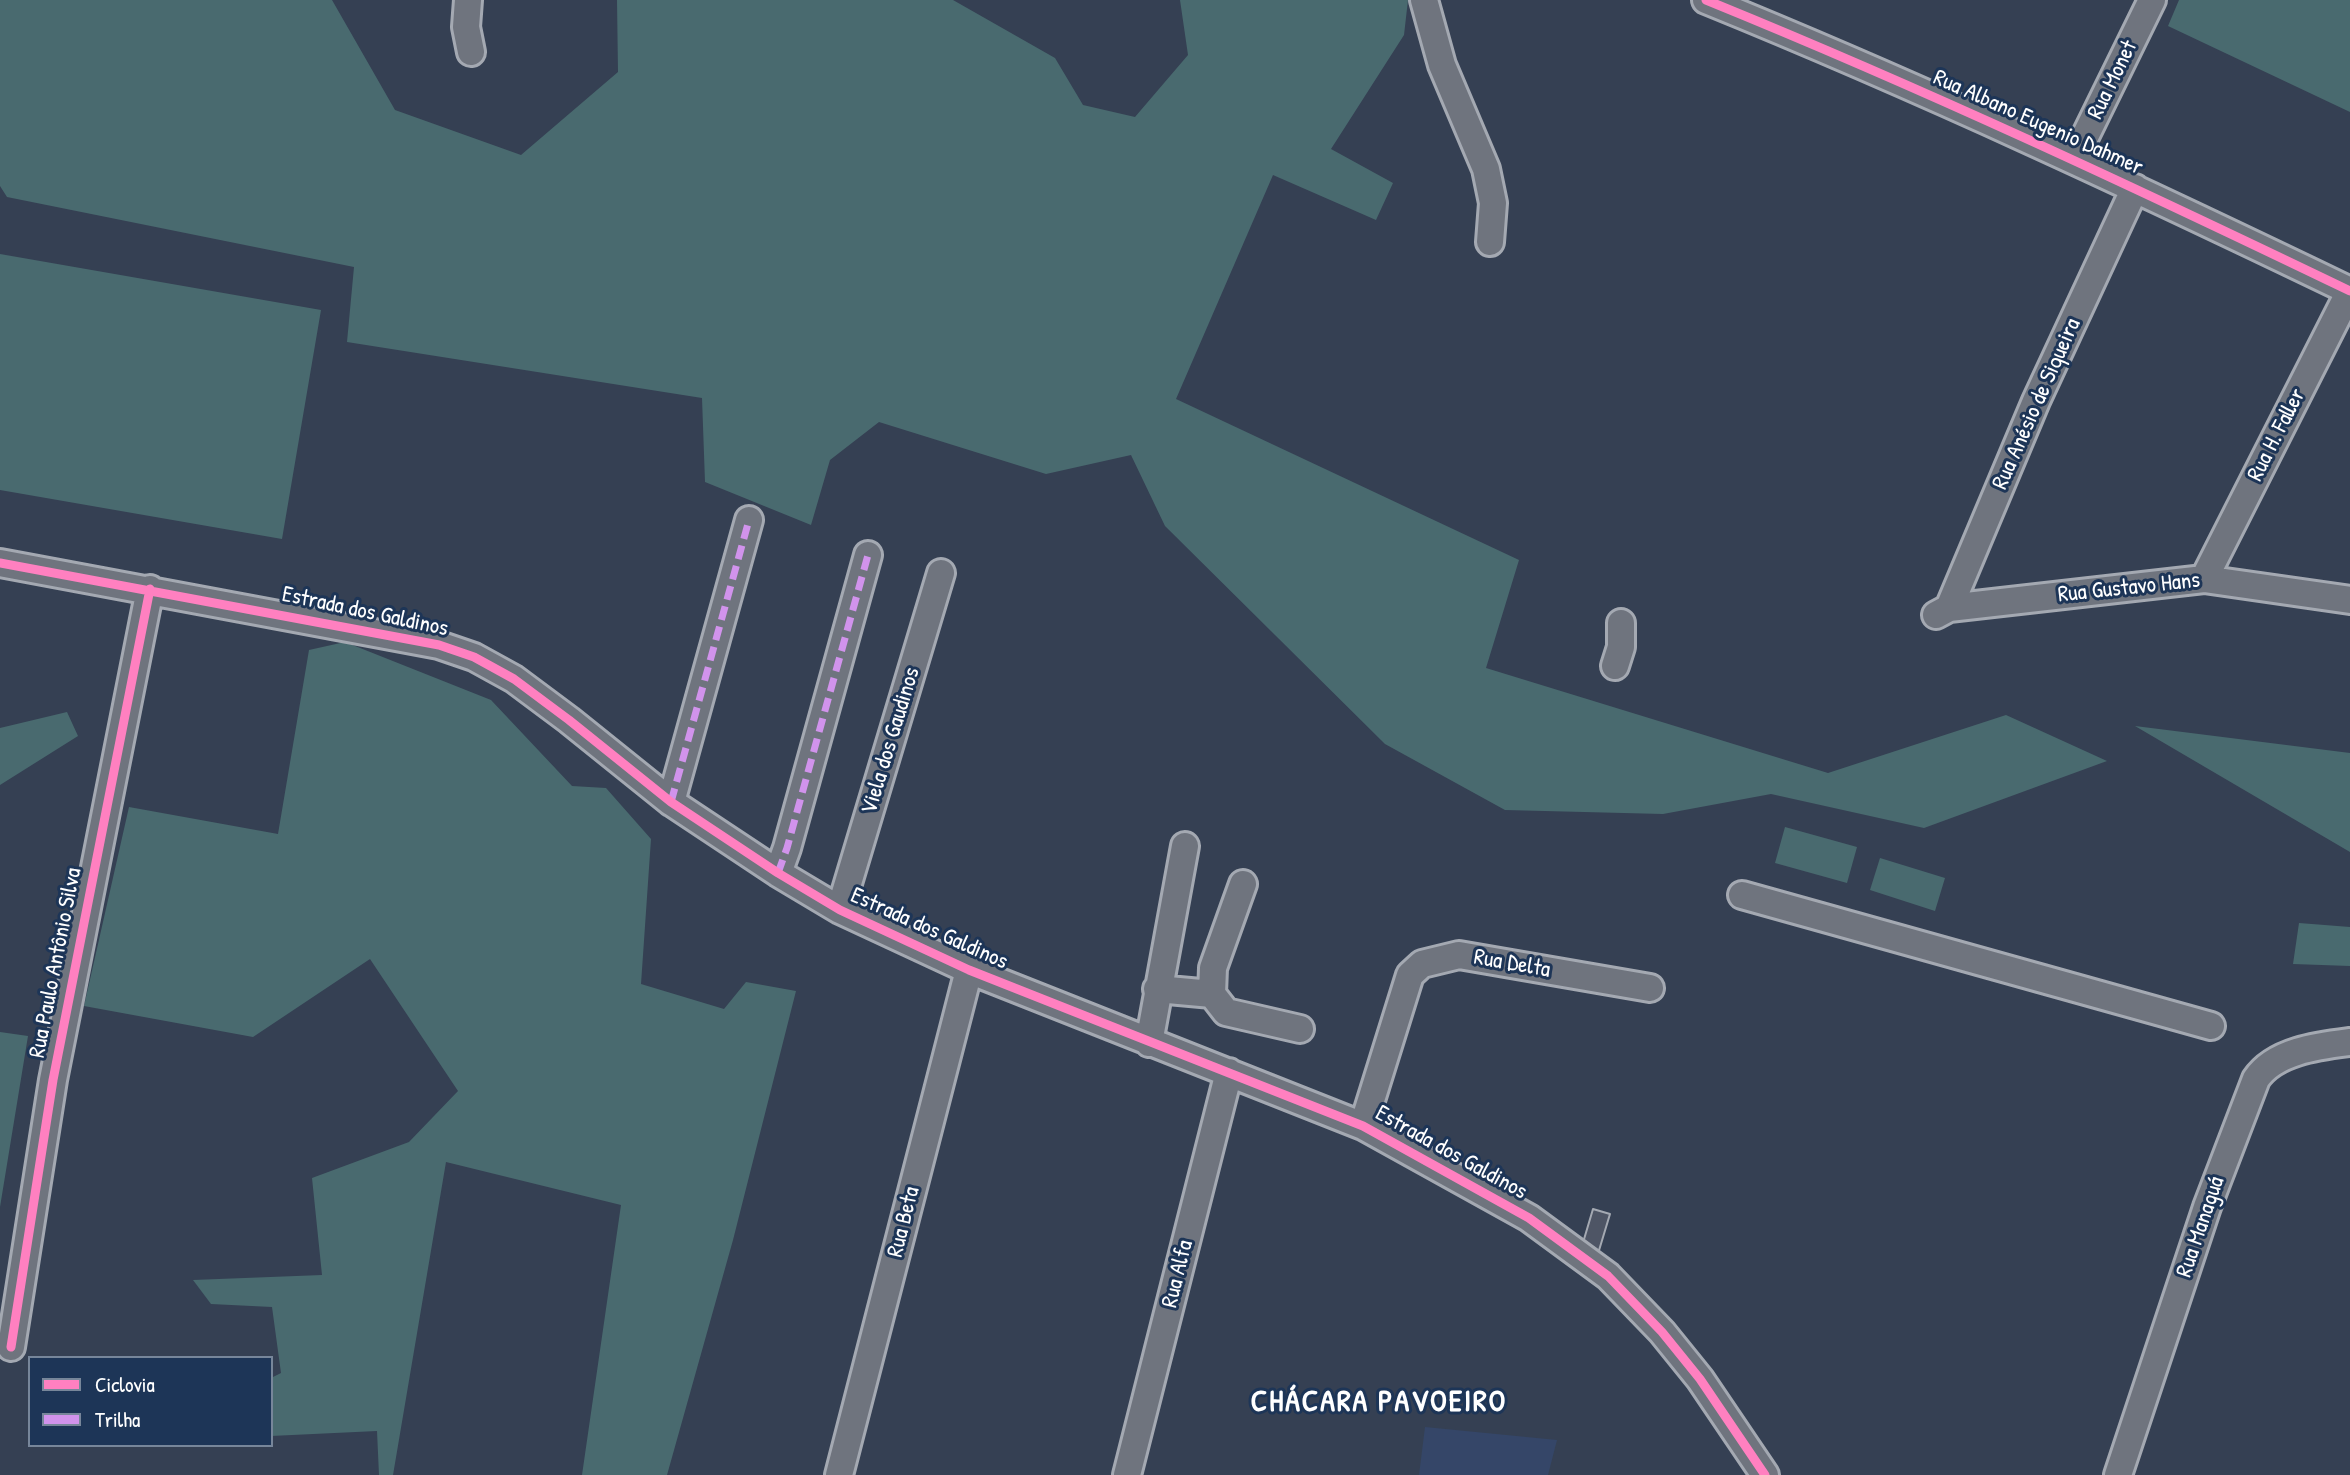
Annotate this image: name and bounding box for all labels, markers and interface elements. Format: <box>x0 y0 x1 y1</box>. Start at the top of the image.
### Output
street label: Rua Monet <box>2082 36 2144 124</box>
street label: Rua Albano Eugenio Dahmer <box>1929 64 2147 182</box>
street label: Rua Anésio de Siqueira <box>1987 314 2087 494</box>
street label: Rua H. Faller <box>2242 384 2312 486</box>
street label: Rua Gustavo Hans <box>2057 567 2201 609</box>
street label: Estrada dos Galdinos <box>279 581 451 643</box>
street label: Viela dos Gaudinos <box>856 664 926 818</box>
street label: Rua Paulo Antônio Silva <box>24 866 88 1060</box>
street label: Estrada dos Galdinos <box>846 882 1012 976</box>
street label: Rua Delta <box>1472 944 1552 984</box>
street label: Estrada dos Galdinos <box>1370 1100 1532 1206</box>
street label: Rua Managuá <box>2171 1173 2231 1281</box>
street label: Rua Beta <box>882 1184 926 1260</box>
street label: Rua Alfa <box>1156 1237 1200 1311</box>
legend <box>28 1356 273 1447</box>
text: Ciclovia <box>95 1370 155 1399</box>
district label: CHÁCARA PAVOEIRO <box>1253 1385 1505 1421</box>
text: Trilha <box>95 1405 140 1434</box>

